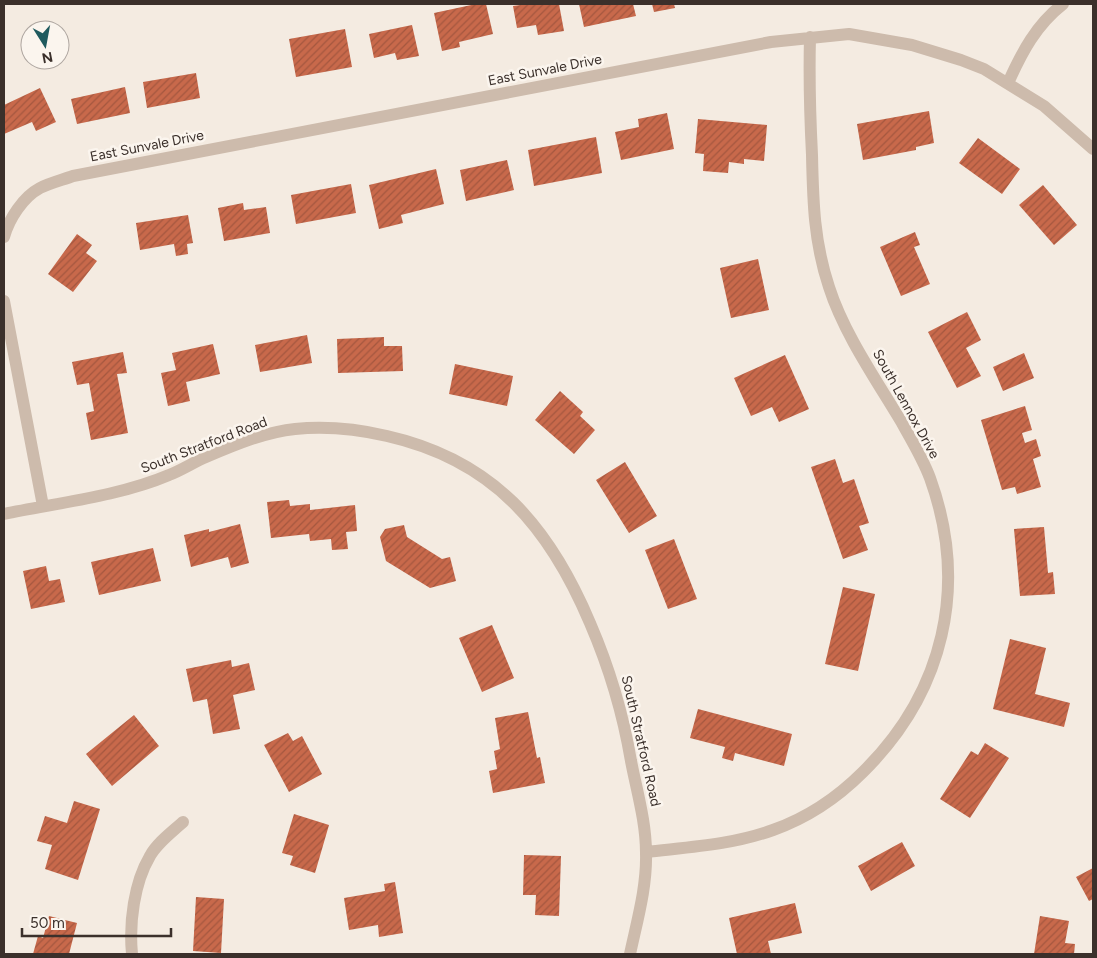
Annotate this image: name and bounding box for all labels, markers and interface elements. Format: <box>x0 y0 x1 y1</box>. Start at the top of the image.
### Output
north arrow <box>20 20 70 70</box>
text: N <box>40 48 54 67</box>
street label: East Sunvale Drive <box>487 51 604 89</box>
street label: East Sunvale Drive <box>89 127 206 165</box>
street label: South Lennox Drive <box>869 346 943 462</box>
street label: South Stratford Road <box>138 413 270 477</box>
street label: South Stratford Road <box>618 674 664 808</box>
scale bar <box>22 906 171 938</box>
text: 50 m <box>30 914 65 932</box>

